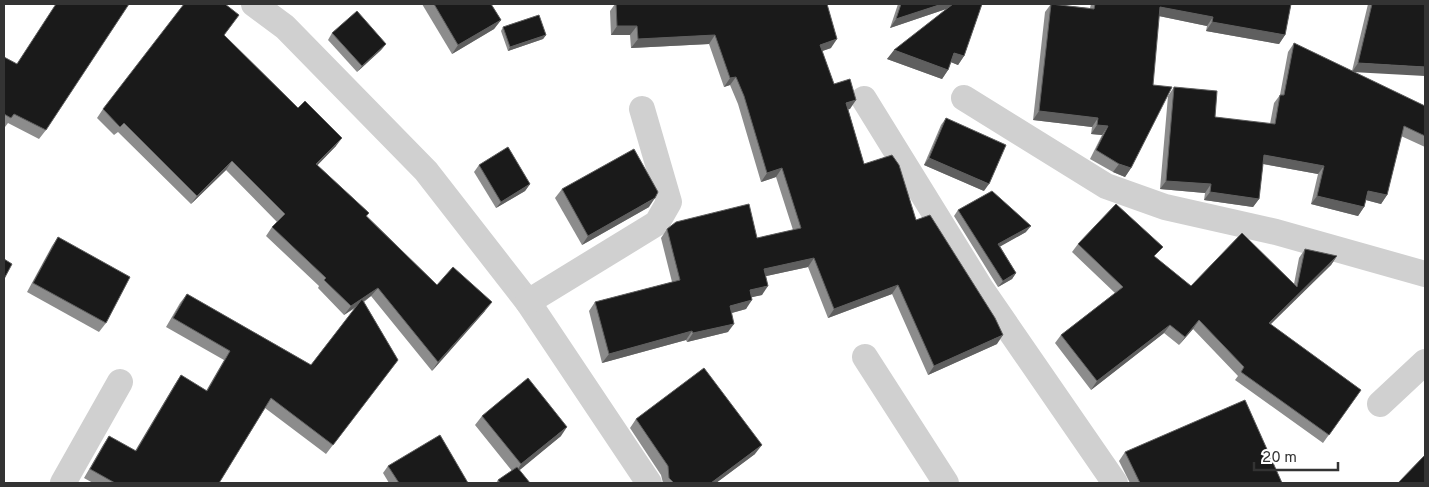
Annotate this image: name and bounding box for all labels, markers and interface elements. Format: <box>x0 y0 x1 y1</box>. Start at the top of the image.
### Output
scale bar <box>1254 440 1338 472</box>
text: 20 m <box>1262 449 1297 468</box>

